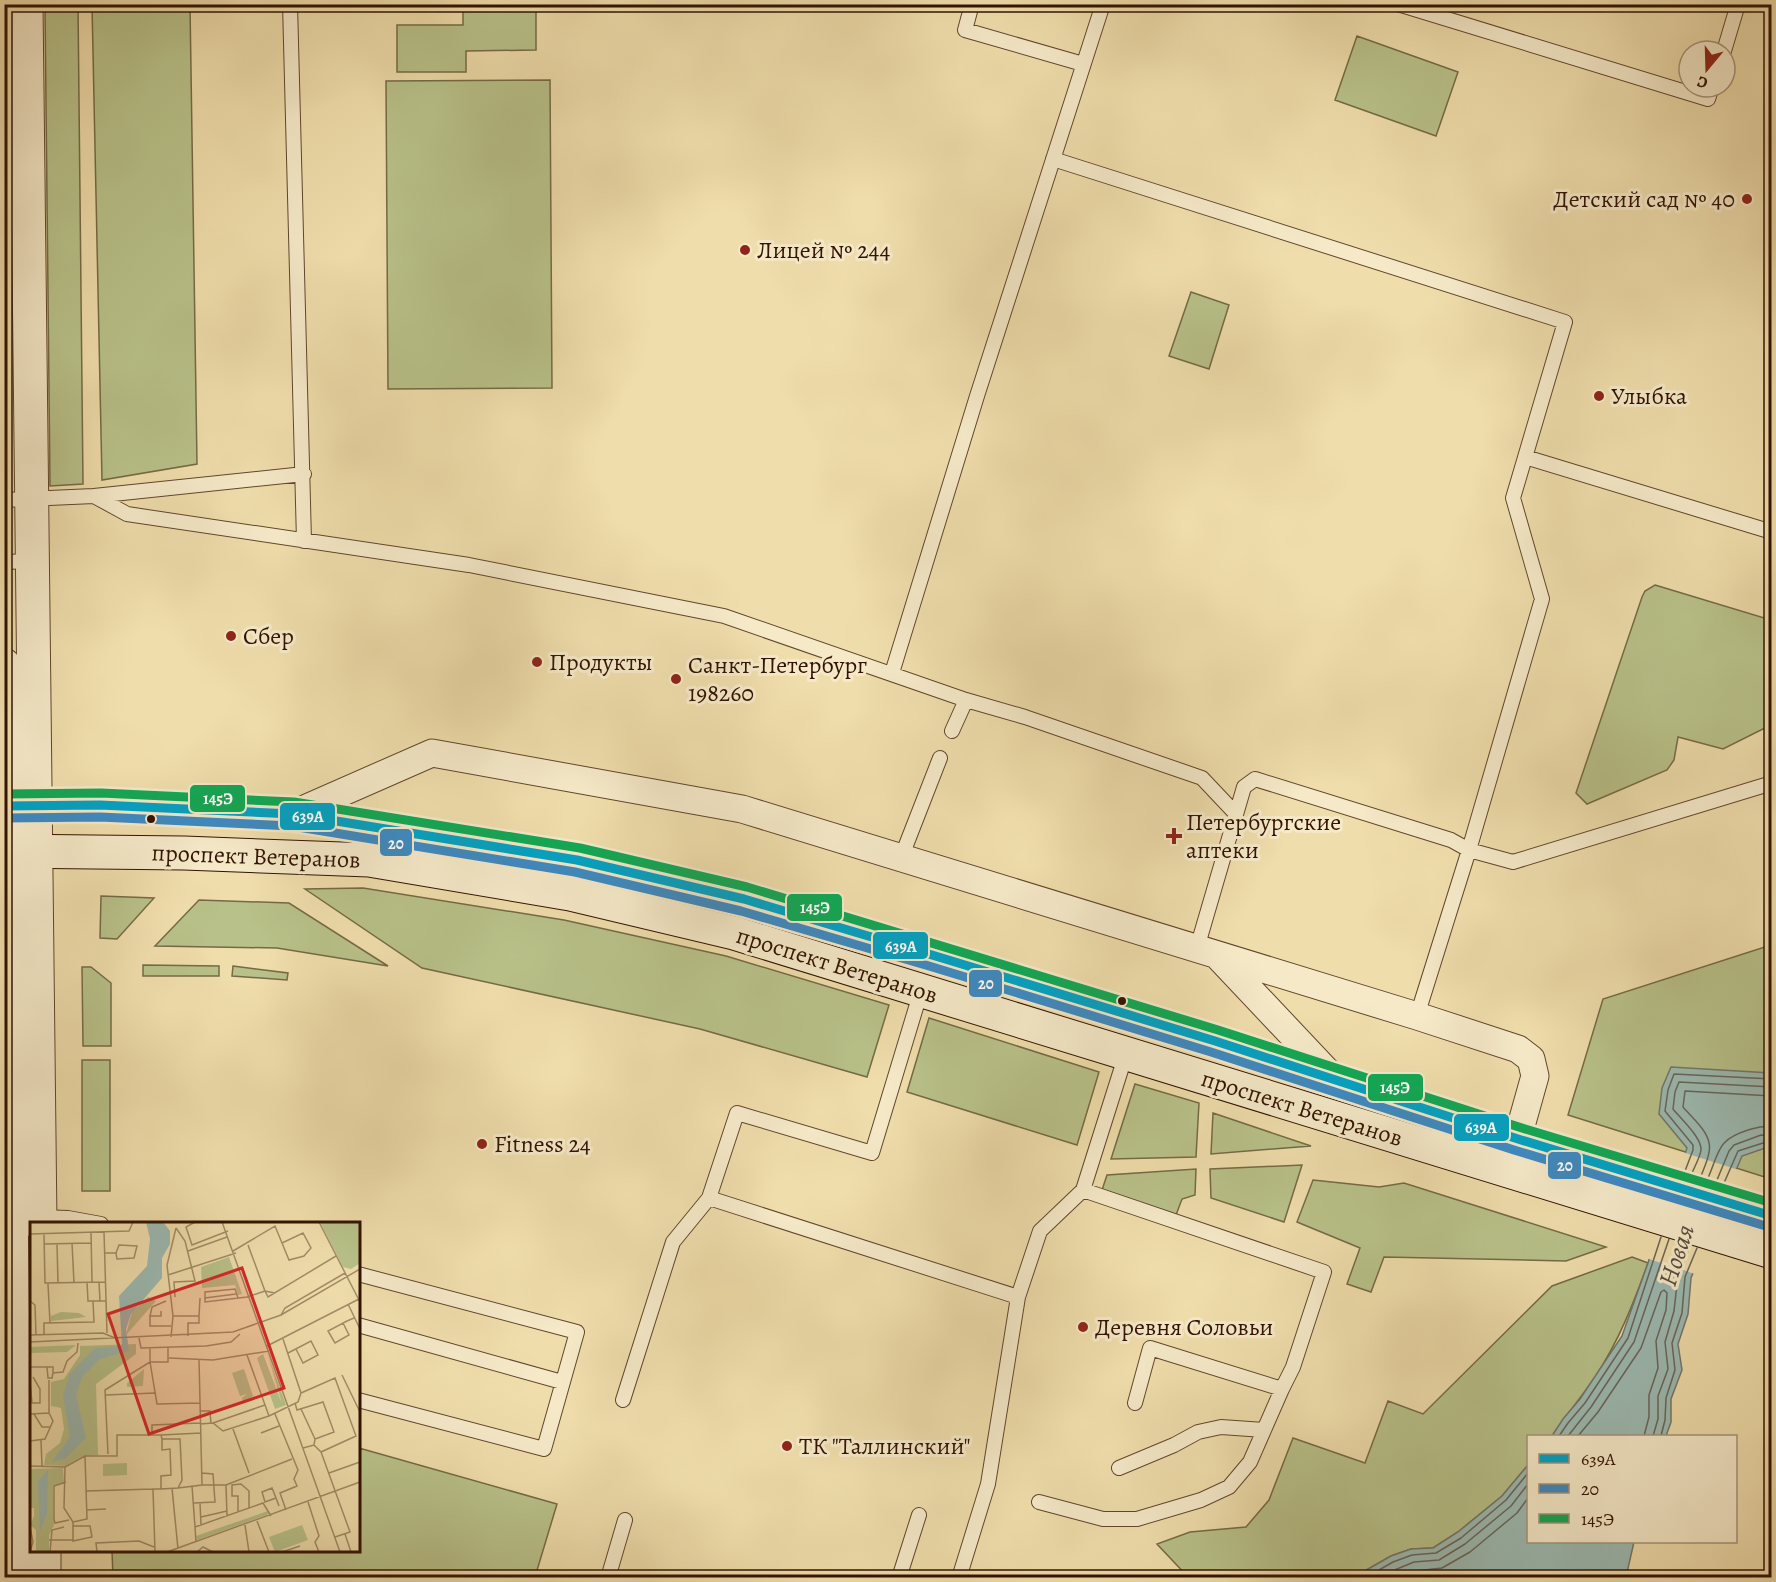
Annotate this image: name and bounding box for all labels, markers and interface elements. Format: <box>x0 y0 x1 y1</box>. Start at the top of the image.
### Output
north arrow <box>1677 39 1737 99</box>
text: С <box>1694 70 1711 94</box>
place label: Детский сад № 40 <box>1553 183 1735 215</box>
marker: Детский сад № 40 <box>1740 192 1754 206</box>
place label: Лицей № 244 <box>757 234 890 266</box>
marker: Лицей № 244 <box>738 243 752 257</box>
place label: Улыбка <box>1611 380 1687 412</box>
marker: Улыбка <box>1592 389 1606 403</box>
place label: Сбер <box>243 620 294 652</box>
marker: Сбер <box>224 629 238 643</box>
place label: Продукты <box>549 646 653 678</box>
place label: Санкт-Петербург 198260 <box>688 649 867 709</box>
marker: Продукты <box>530 655 544 669</box>
marker: Санкт-Петербург 198260 <box>669 672 683 686</box>
line badge: 145Э <box>189 784 246 813</box>
text: 145Э <box>203 788 233 810</box>
line badge: 639А <box>279 802 336 831</box>
text: 639А <box>292 806 325 828</box>
place label: Петербургские аптеки <box>1186 806 1341 866</box>
unlabelled marker <box>145 813 157 825</box>
line badge: 20 <box>379 828 413 857</box>
marker: Петербургские аптеки <box>1167 829 1181 843</box>
text: 20 <box>388 833 404 855</box>
street label: проспект Ветеранов <box>151 836 361 876</box>
line badge: 145Э <box>786 893 843 922</box>
text: 145Э <box>800 897 830 919</box>
street label: проспект Ветеранов <box>732 919 942 1011</box>
line badge: 639А <box>872 931 929 960</box>
text: 639А <box>885 936 918 958</box>
line badge: 20 <box>968 969 1003 998</box>
text: 20 <box>978 973 994 995</box>
unlabelled marker <box>1116 995 1128 1007</box>
street label: проспект Ветеранов <box>1197 1062 1407 1154</box>
line badge: 145Э <box>1367 1073 1424 1102</box>
text: 145Э <box>1380 1077 1410 1099</box>
line badge: 639А <box>1453 1113 1510 1142</box>
text: 639А <box>1465 1117 1498 1139</box>
place label: Fitness 24 <box>494 1128 591 1160</box>
marker: Fitness 24 <box>475 1137 489 1151</box>
line badge: 20 <box>1547 1151 1582 1180</box>
text: 20 <box>1557 1155 1573 1177</box>
water label: Новая <box>1650 1220 1703 1290</box>
inset map <box>30 1222 360 1552</box>
place label: Деревня Соловьи <box>1095 1311 1273 1343</box>
marker: Деревня Соловьи <box>1076 1320 1090 1334</box>
place label: ТК "Таллинский" <box>799 1430 971 1462</box>
legend <box>1527 1435 1737 1543</box>
marker: ТК "Таллинский" <box>780 1439 794 1453</box>
text: 639А <box>1581 1447 1616 1471</box>
text: 20 <box>1581 1477 1599 1501</box>
text: 145Э <box>1581 1507 1614 1531</box>

